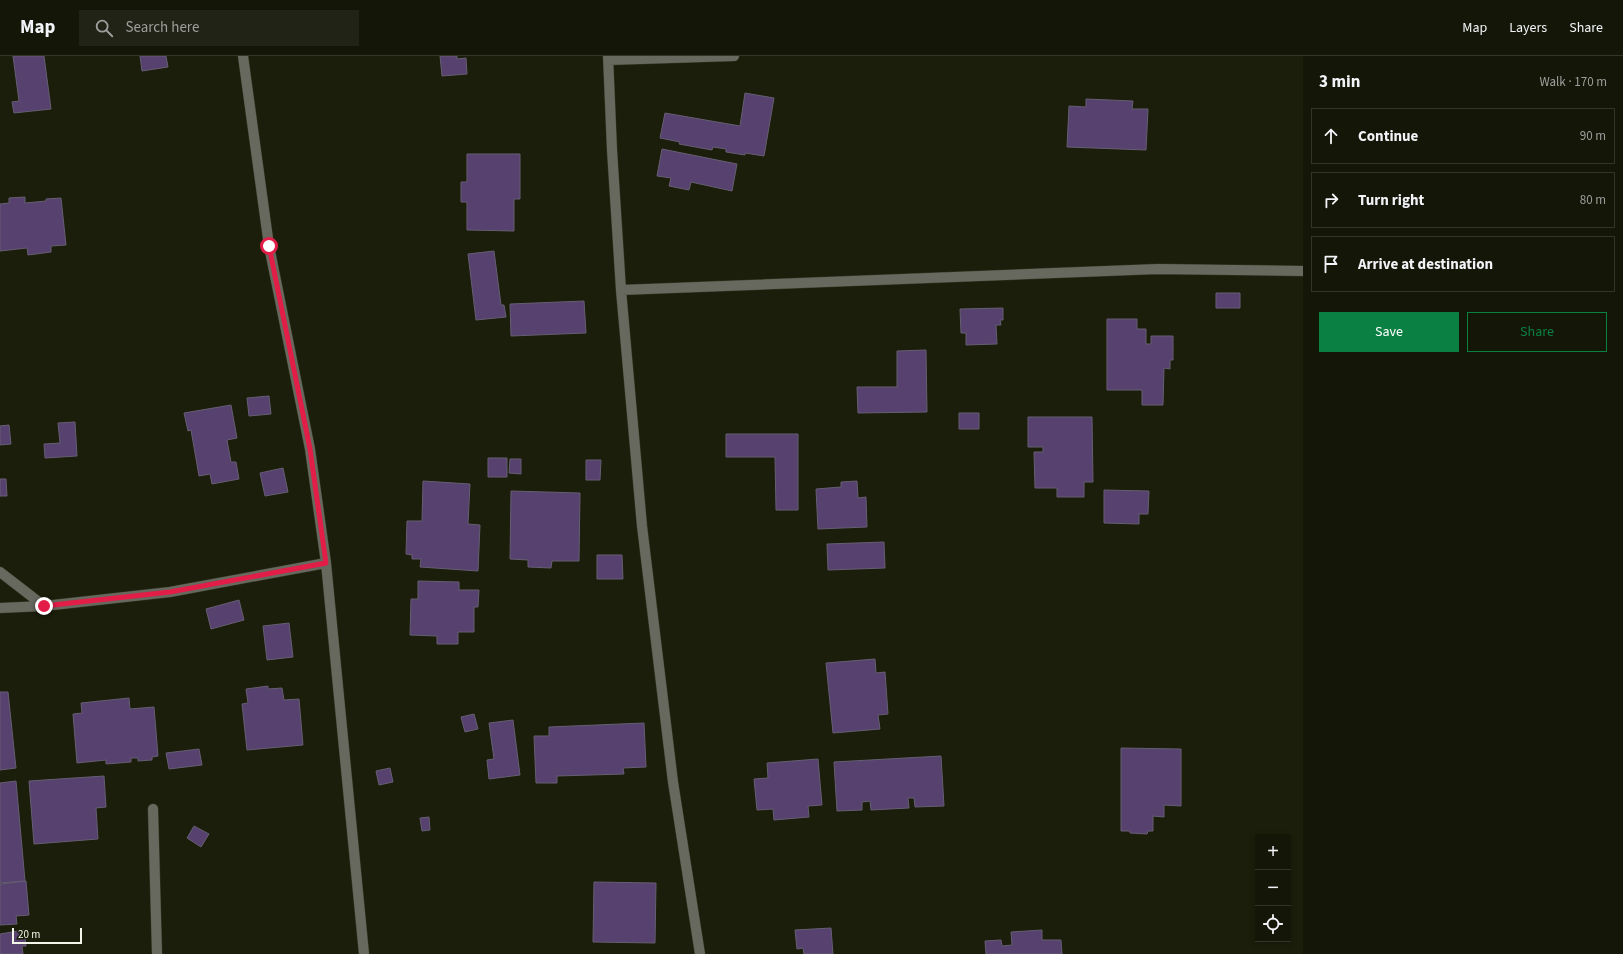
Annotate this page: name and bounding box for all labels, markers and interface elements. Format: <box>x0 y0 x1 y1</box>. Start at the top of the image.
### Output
search box <box>79 10 359 46</box>
text: Map <box>20 14 55 41</box>
icon: search <box>93 17 115 39</box>
text: Search here <box>125 17 199 38</box>
text: Map <box>1462 18 1487 38</box>
text: Layers <box>1509 18 1547 38</box>
text: Share <box>1569 18 1603 38</box>
text: 3 min <box>1319 70 1360 94</box>
text: Walk · 170 m <box>1539 73 1607 91</box>
icon: ahead <box>1320 125 1342 147</box>
text: Continue <box>1358 126 1418 147</box>
text: 90 m <box>1580 127 1606 145</box>
icon: right <box>1320 189 1342 211</box>
text: Turn right <box>1358 190 1424 211</box>
text: 80 m <box>1580 191 1606 209</box>
route start <box>260 237 278 255</box>
icon: arrive <box>1320 253 1342 275</box>
text: Arrive at destination <box>1358 254 1493 275</box>
button: Save <box>1319 312 1459 352</box>
button: Share <box>1467 312 1607 352</box>
route end <box>35 597 53 615</box>
map controls <box>1255 834 1291 942</box>
button: + <box>1255 834 1291 870</box>
button: − <box>1255 870 1291 906</box>
button: locate <box>1255 906 1291 942</box>
scale bar <box>12 926 82 945</box>
text: 20 m <box>18 927 40 942</box>

